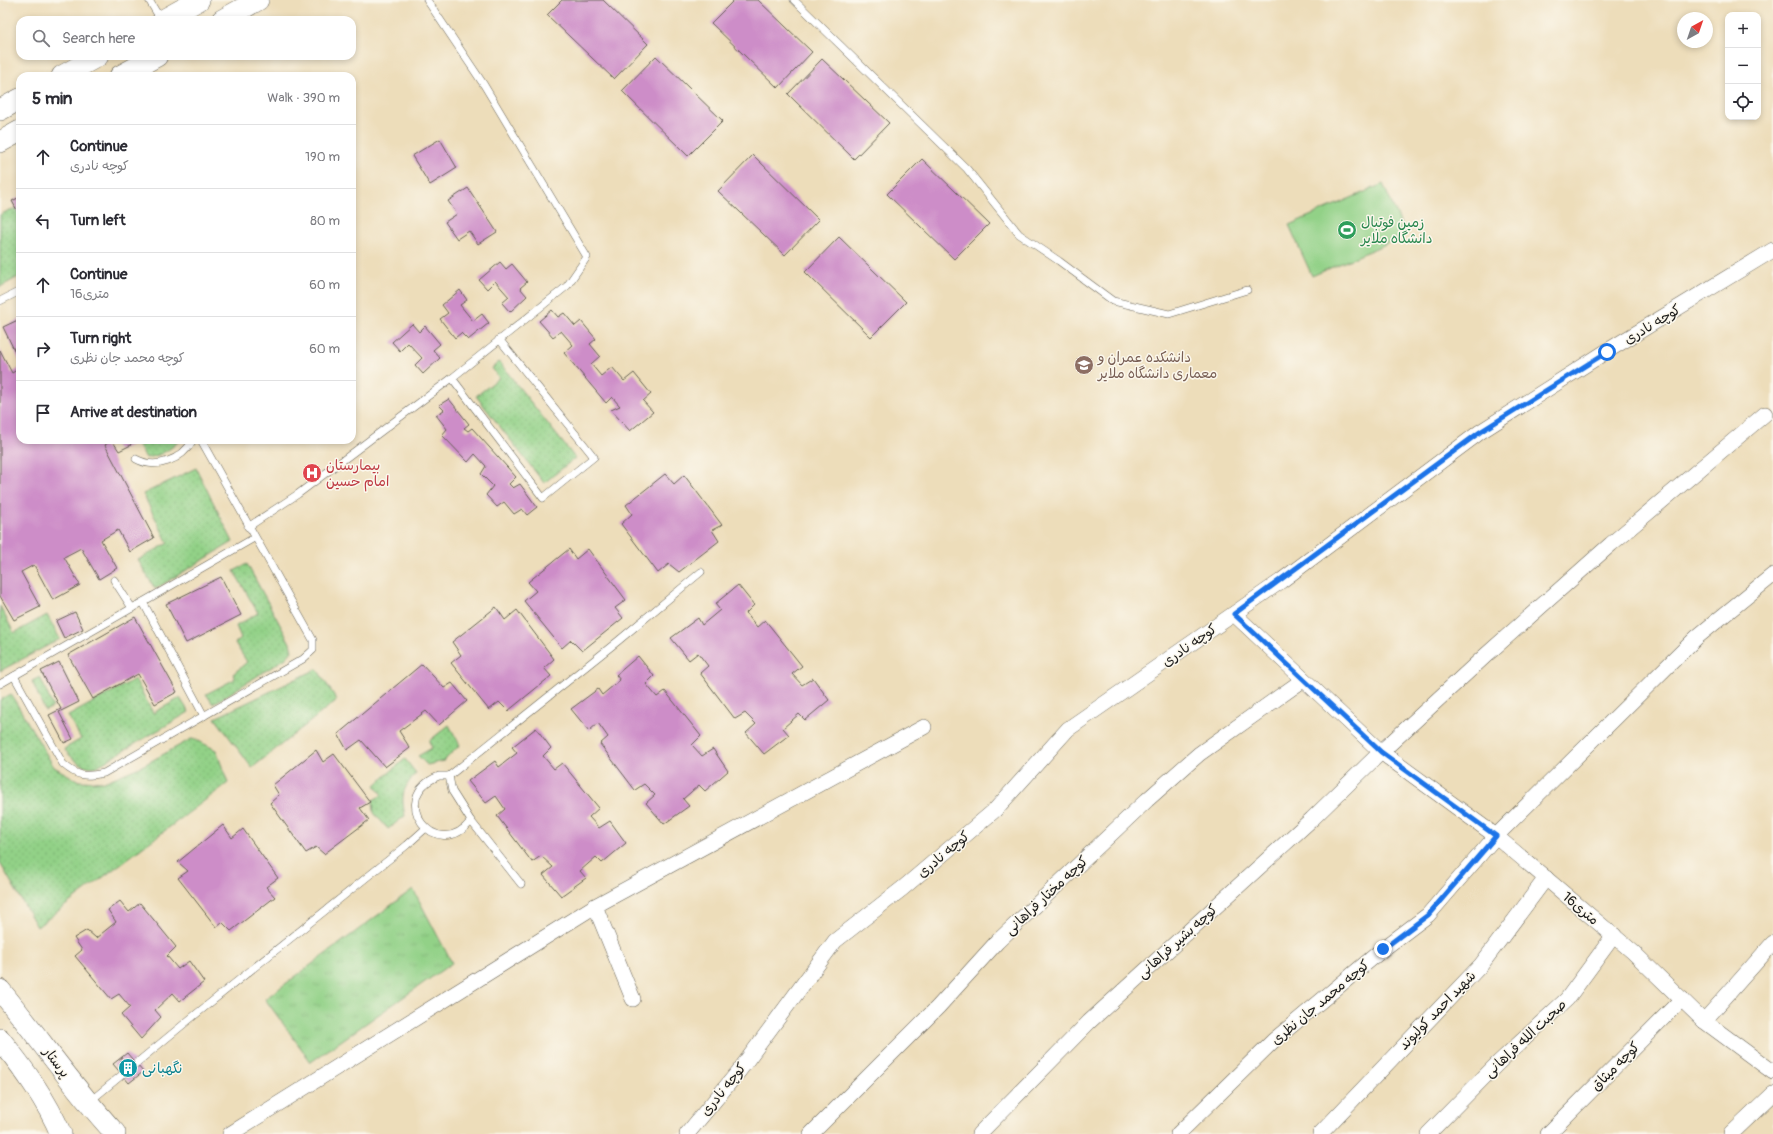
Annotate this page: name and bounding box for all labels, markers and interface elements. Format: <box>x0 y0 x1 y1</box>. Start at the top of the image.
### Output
north arrow <box>1677 12 1713 48</box>
map controls <box>1725 12 1761 120</box>
button: + <box>1725 12 1761 48</box>
search box <box>16 16 356 60</box>
icon: search <box>30 27 52 49</box>
text: Search here <box>62 29 135 48</box>
button: − <box>1725 48 1761 84</box>
button: locate <box>1725 84 1761 120</box>
text: 5 min <box>32 88 72 109</box>
text: Walk · 390 m <box>267 90 340 106</box>
text: Continue <box>70 137 128 156</box>
icon: ahead <box>32 146 54 168</box>
text: 190 m <box>305 149 340 165</box>
text: کوچه نادری <box>70 158 129 174</box>
icon: left <box>32 210 54 232</box>
text: Turn left <box>70 211 126 230</box>
text: 80 m <box>310 213 340 229</box>
place label: زمین فوتبال دانشگاه ملایر <box>1360 214 1433 247</box>
sports icon: زمین فوتبال دانشگاه ملایر <box>1336 219 1358 241</box>
text: Continue <box>70 265 128 284</box>
icon: ahead <box>32 274 54 296</box>
text: 60 m <box>309 277 340 293</box>
text: 16متری <box>70 286 109 302</box>
street label: کوچه نادری <box>1621 301 1684 349</box>
text: Turn right <box>70 329 131 348</box>
icon: right <box>32 338 54 360</box>
text: 60 m <box>309 341 340 357</box>
route start <box>1598 343 1616 361</box>
place label: دانشکده عمران و معماری دانشگاه ملایر <box>1097 349 1217 382</box>
text: کوچه محمد جان نظری <box>70 350 185 366</box>
school or university icon: دانشکده عمران و معماری دانشگاه ملایر <box>1073 354 1095 376</box>
icon: arrive <box>32 402 54 424</box>
text: Arrive at destination <box>70 403 197 422</box>
place label: بیمارستان امام حسین <box>326 457 389 492</box>
hospital icon: بیمارستان امام حسین <box>301 462 323 484</box>
street label: کوچه نادری <box>1158 620 1221 671</box>
street label: کوچه نادری <box>914 828 974 882</box>
street label: کوچه مختار فراهانی <box>1001 852 1092 939</box>
street label: 16متری <box>1559 888 1602 929</box>
street label: کوچه بشیر فراهانی <box>1133 901 1222 983</box>
route end <box>1374 940 1392 958</box>
street label: کوچه محمد جان نظری <box>1268 956 1374 1049</box>
street label: شهید احمد کولیوند <box>1395 967 1479 1054</box>
street label: صحبت الله فراهانی <box>1481 996 1570 1081</box>
street label: کوچه میثاق <box>1587 1038 1644 1095</box>
street label: پرستار <box>38 1043 74 1082</box>
building icon: نگهبانی <box>117 1057 139 1079</box>
street label: کوچه نادری <box>697 1059 751 1120</box>
place label: نگهبانی <box>142 1060 182 1077</box>

